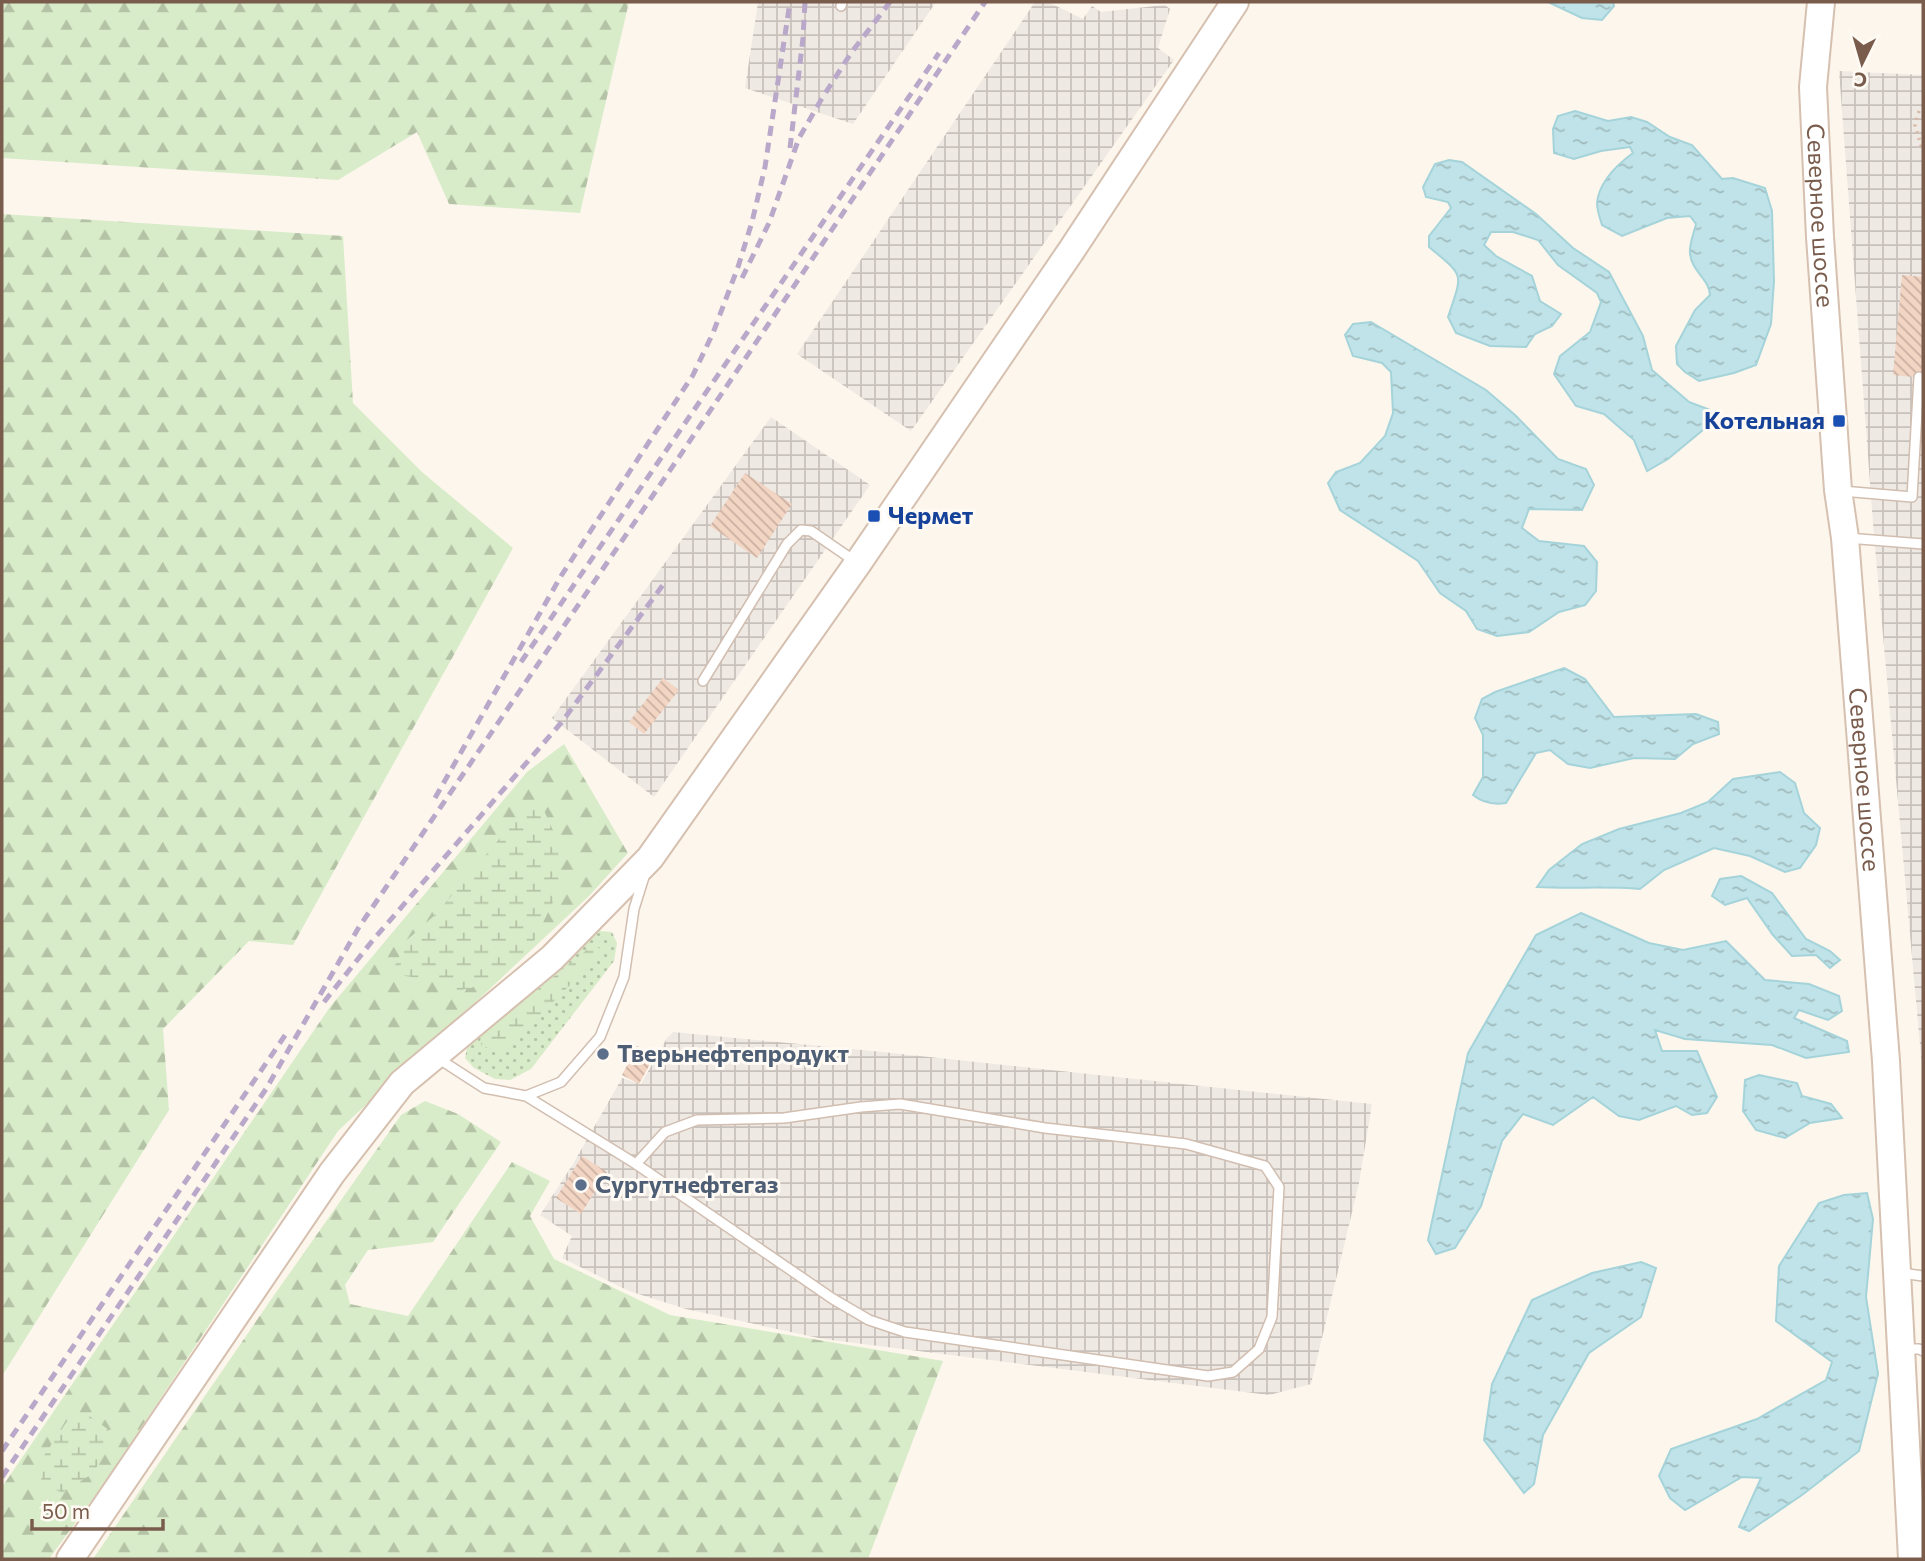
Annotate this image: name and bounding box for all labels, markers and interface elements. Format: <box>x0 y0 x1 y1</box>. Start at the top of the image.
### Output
north arrow <box>1827 28 1897 98</box>
text: С <box>1853 68 1868 92</box>
street label: Северное шоссе <box>1802 123 1841 308</box>
place label: Котельная <box>1704 405 1825 434</box>
marker: Котельная <box>1831 413 1847 429</box>
place label: Чермет <box>888 500 974 529</box>
marker: Чермет <box>866 508 882 524</box>
street label: Северное шоссе <box>1844 686 1887 873</box>
place label: Тверьнефтепродукт <box>617 1038 849 1067</box>
marker: Тверьнефтепродукт <box>595 1046 611 1062</box>
place label: Сургутнефтегаз <box>595 1169 778 1198</box>
marker: Сургутнефтегаз <box>573 1177 589 1193</box>
scale bar <box>32 1488 163 1532</box>
text: 50 m <box>42 1498 90 1523</box>

